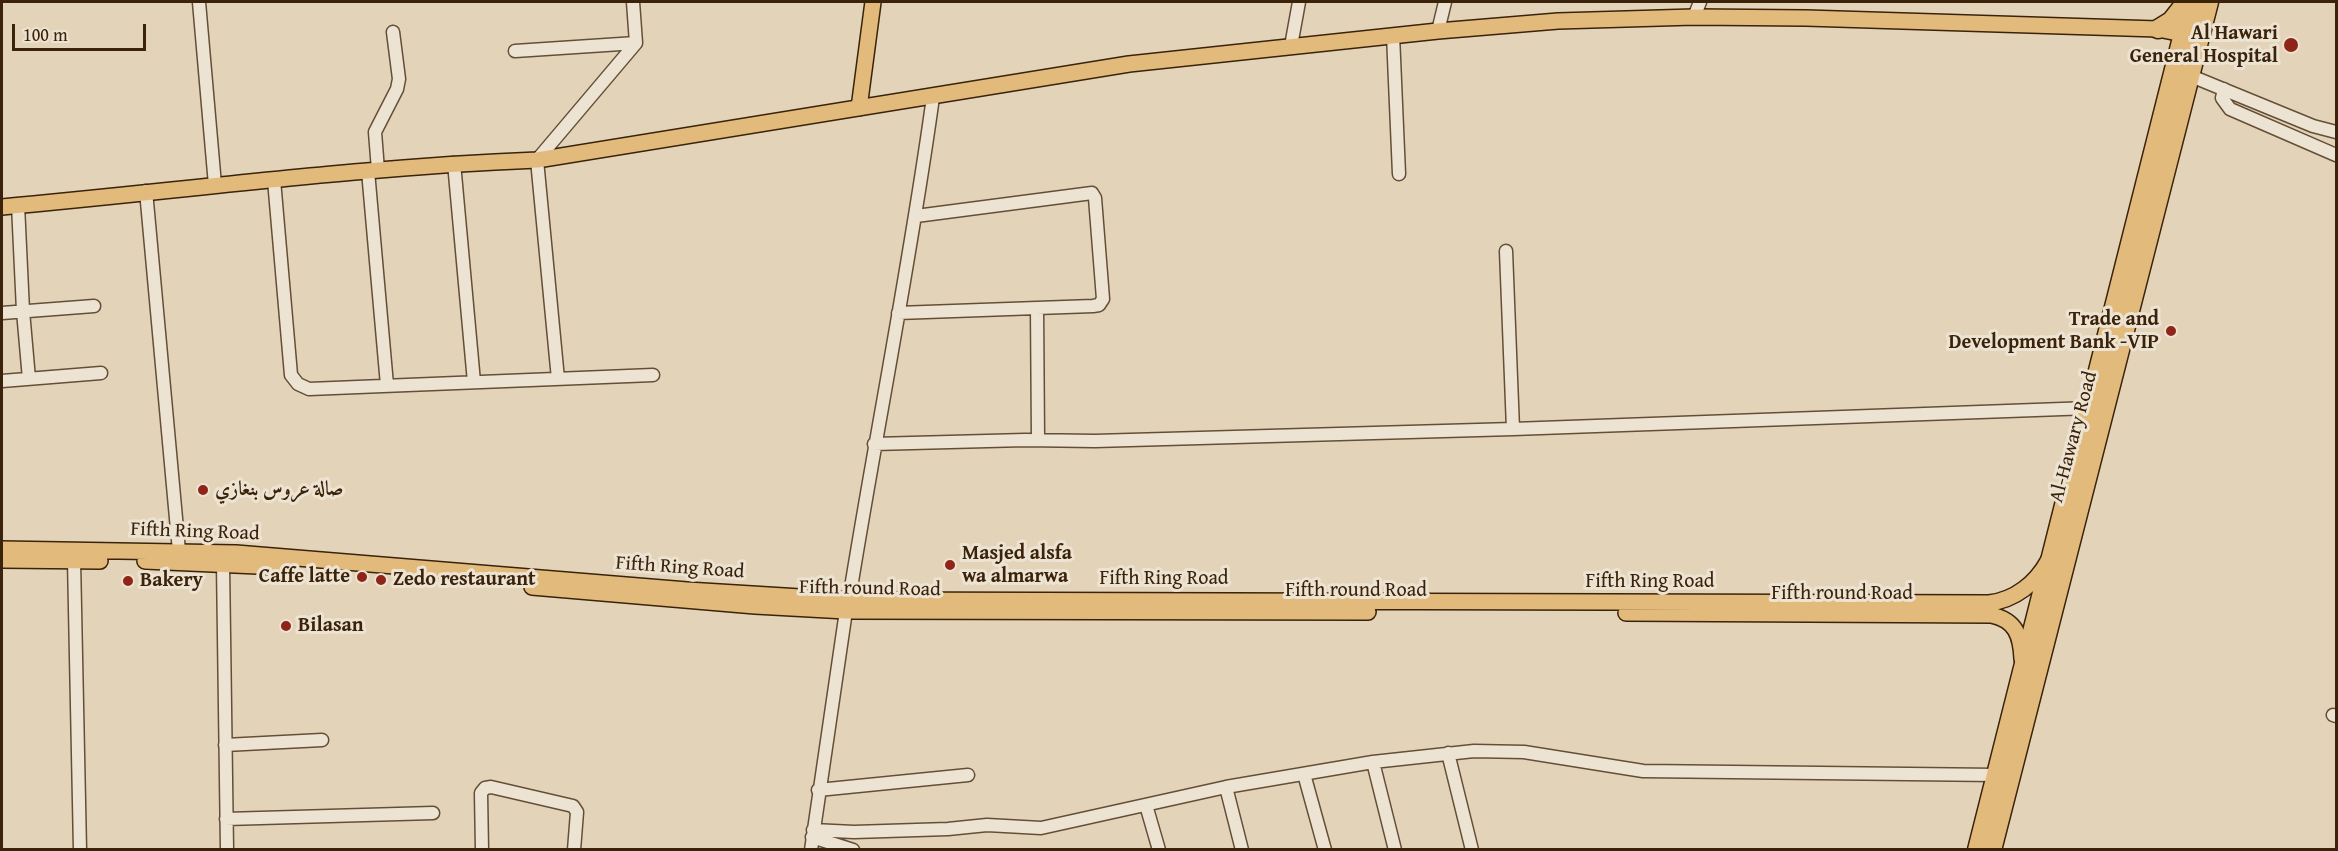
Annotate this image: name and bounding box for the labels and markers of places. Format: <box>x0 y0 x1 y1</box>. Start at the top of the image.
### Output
place label: Al Hawari General Hospital <box>2130 22 2278 69</box>
marker: Al Hawari General Hospital <box>2282 36 2300 54</box>
place label: Trade and Development Bank -VIP <box>1948 308 2159 355</box>
marker: Trade and Development Bank -VIP <box>2164 324 2178 338</box>
place label: صالة عروس بنغازي <box>215 478 344 502</box>
marker: صالة عروس بنغازي <box>196 483 210 497</box>
place label: Masjed alsfa wa almarwa <box>962 542 1072 589</box>
marker: Masjed alsfa wa almarwa <box>943 558 957 572</box>
place label: Caffe latte <box>259 565 350 589</box>
place label: Zedo restaurant <box>393 568 536 592</box>
place label: Bakery <box>140 569 203 593</box>
marker: Caffe latte <box>355 570 369 584</box>
marker: Zedo restaurant <box>374 573 388 587</box>
marker: Bakery <box>121 574 135 588</box>
place label: Bilasan <box>298 614 364 638</box>
marker: Bilasan <box>279 619 293 633</box>

